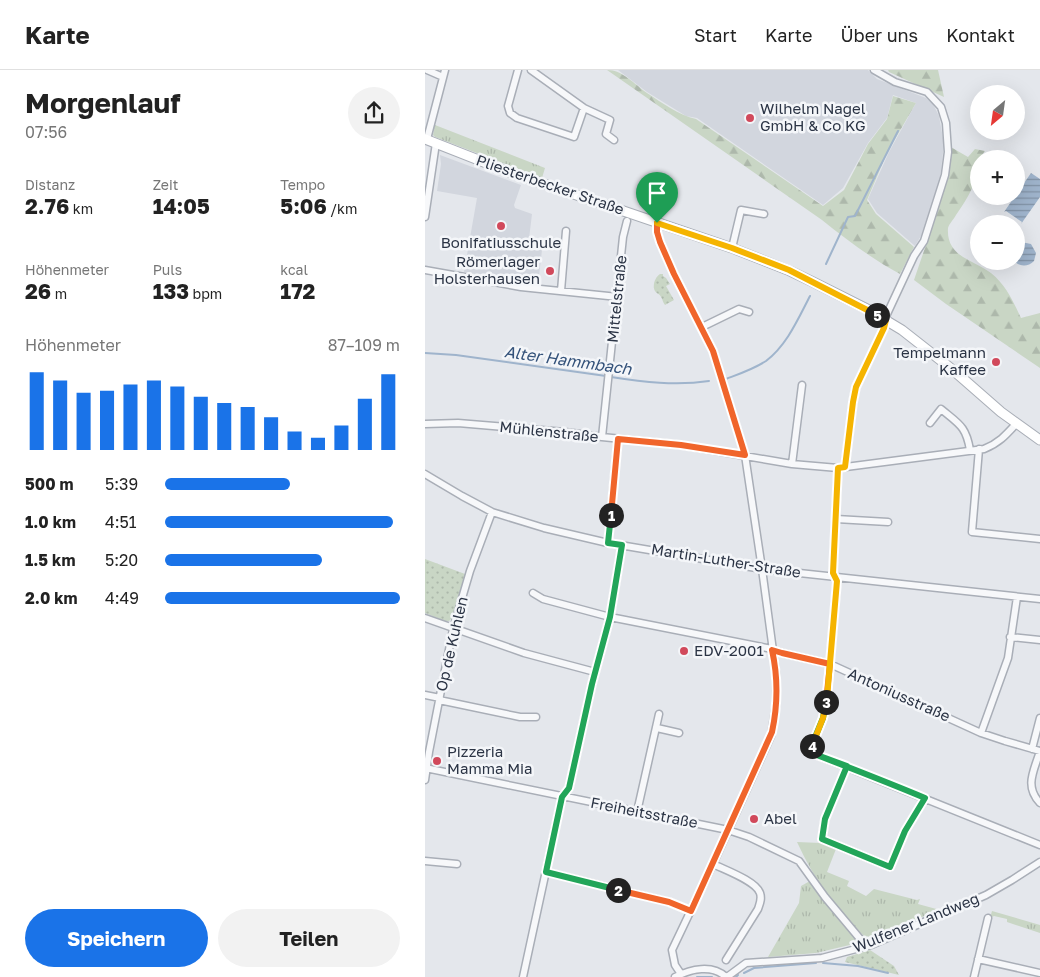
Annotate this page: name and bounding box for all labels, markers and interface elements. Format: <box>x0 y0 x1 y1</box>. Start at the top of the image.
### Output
text: Karte <box>25 20 90 49</box>
text: Start <box>694 24 737 46</box>
text: Karte <box>765 24 812 46</box>
text: Über uns <box>840 24 918 46</box>
text: Kontakt <box>946 24 1015 46</box>
north arrow <box>970 85 1025 140</box>
map controls <box>970 85 1025 270</box>
text: Morgenlauf <box>25 86 180 119</box>
button: share <box>348 87 400 139</box>
place label: Wilhelm Nagel GmbH & Co KG <box>760 99 866 134</box>
marker: Wilhelm Nagel GmbH & Co KG <box>744 112 756 124</box>
text: 07:56 <box>25 122 67 142</box>
street label: Pliesterbecker Straße <box>474 150 627 218</box>
button: + <box>970 150 1025 205</box>
pin <box>636 172 678 223</box>
text: Distanz <box>25 176 75 193</box>
text: Zeit <box>153 176 178 193</box>
text: Tempo <box>280 176 325 193</box>
icon: arrive <box>643 179 671 207</box>
text: 2.76 <box>25 193 69 219</box>
text: 14:05 <box>153 193 210 219</box>
text: 5:06 <box>280 193 327 219</box>
text: km <box>69 200 93 217</box>
text: /km <box>327 200 357 217</box>
button: − <box>970 215 1025 270</box>
marker: Bonifatiusschule <box>495 220 507 232</box>
place label: Bonifatiusschule <box>441 233 562 251</box>
place label: Römerlager Holsterhausen <box>434 252 540 287</box>
street label: Mittelstraße <box>602 254 630 343</box>
text: Höhenmeter <box>25 261 109 278</box>
text: Puls <box>153 261 182 278</box>
text: kcal <box>280 261 308 278</box>
marker: Römerlager Holsterhausen <box>544 265 556 277</box>
text: 26 <box>25 278 51 304</box>
text: 133 <box>153 278 189 304</box>
text: 172 <box>280 278 315 304</box>
text: m <box>51 285 67 302</box>
text: bpm <box>189 285 222 302</box>
pin: 5 <box>865 302 889 328</box>
text: 5 <box>873 307 882 324</box>
text: Höhenmeter <box>25 335 121 355</box>
text: 87–109 m <box>328 335 400 355</box>
water label: Alter Hammbach <box>503 341 634 379</box>
place label: Tempelmann Kaffee <box>893 343 986 378</box>
marker: Tempelmann Kaffee <box>990 356 1002 368</box>
street label: Mühlenstraße <box>499 417 600 445</box>
text: 500 m <box>25 474 74 494</box>
text: 5:39 <box>105 474 138 494</box>
pin: 1 <box>599 502 623 528</box>
text: 1 <box>608 507 615 524</box>
text: 1.0 km <box>25 512 76 532</box>
text: 4:51 <box>105 512 137 532</box>
street label: Martin-Luther-Straße <box>650 539 803 581</box>
text: 1.5 km <box>25 550 75 570</box>
text: 5:20 <box>105 550 138 570</box>
text: 2.0 km <box>25 588 78 608</box>
text: 4:49 <box>105 588 139 608</box>
street label: Op de Kuhlen <box>431 595 471 693</box>
place label: EDV-2001 <box>694 641 764 659</box>
marker: EDV-2001 <box>678 645 690 657</box>
street label: Antoniusstraße <box>846 664 954 725</box>
pin: 3 <box>813 690 839 714</box>
text: 3 <box>822 694 831 711</box>
pin: 4 <box>799 734 825 758</box>
text: 4 <box>808 738 817 755</box>
place label: Pizzeria Mamma Mia <box>447 742 533 777</box>
marker: Pizzeria Mamma Mia <box>431 755 443 767</box>
street label: Freiheitsstraße <box>589 793 700 831</box>
place label: Abel <box>764 809 797 827</box>
marker: Abel <box>748 813 760 825</box>
pin: 2 <box>605 878 631 902</box>
text: 2 <box>614 882 623 899</box>
street label: Wulfener Landweg <box>850 888 981 956</box>
button: Speichern <box>25 909 208 967</box>
button: Teilen <box>218 909 400 967</box>

